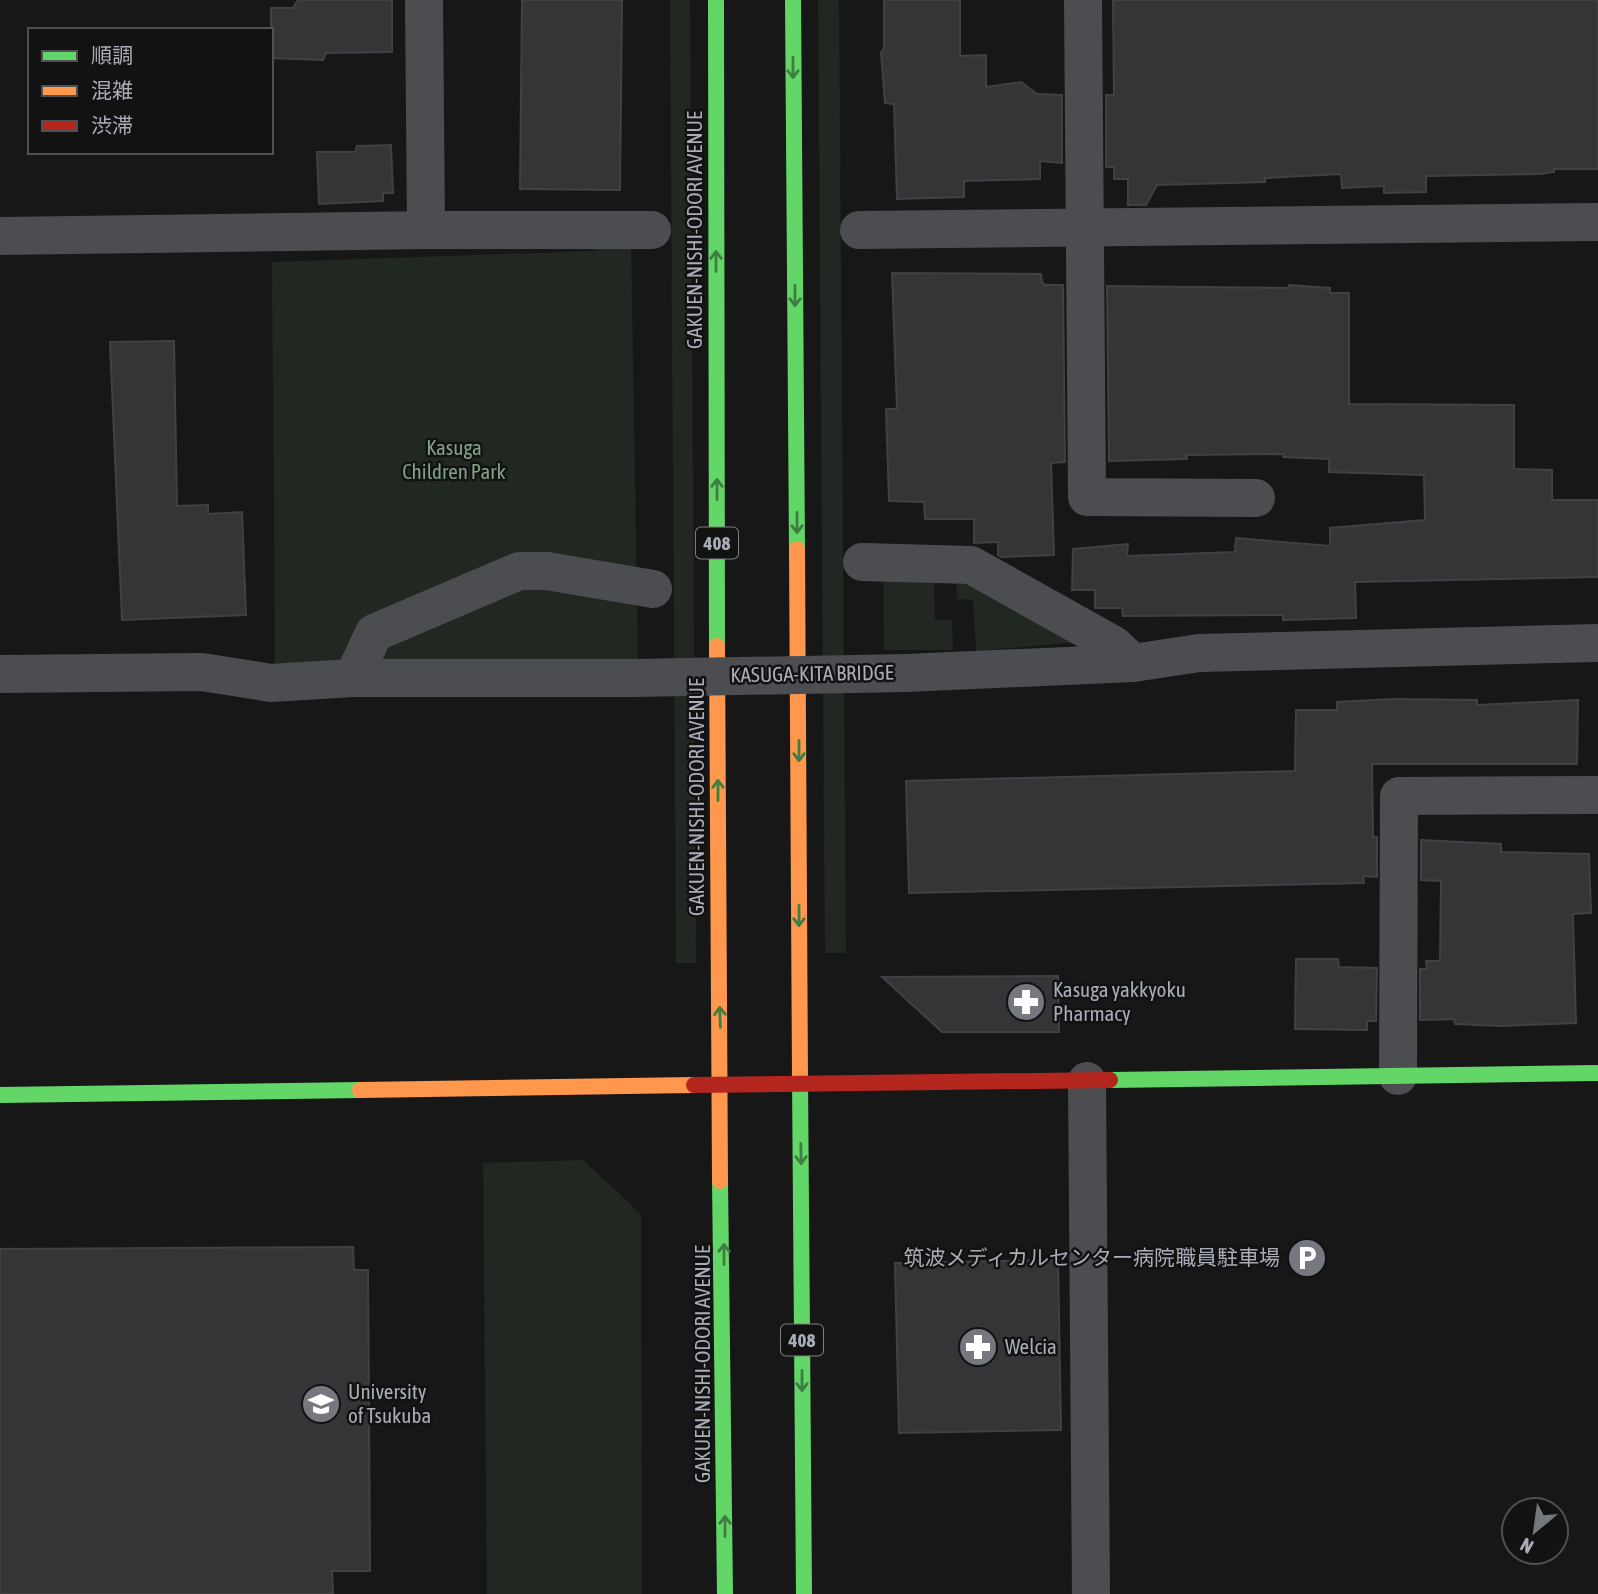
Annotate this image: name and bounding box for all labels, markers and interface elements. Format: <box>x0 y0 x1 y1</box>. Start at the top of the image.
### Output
legend <box>28 28 273 154</box>
text: 順調 <box>91 43 133 67</box>
one-way arrow <box>787 56 800 79</box>
text: 混雑 <box>91 78 133 102</box>
street label: GAKUEN-NISHI-ODORI AVENUE <box>682 111 706 349</box>
text: 渋滞 <box>91 113 133 137</box>
one-way arrow <box>709 250 723 273</box>
one-way arrow <box>788 284 802 307</box>
park label: Kasuga Children Park <box>402 435 506 483</box>
one-way arrow <box>710 478 724 501</box>
one-way arrow <box>790 511 804 534</box>
road number: 408 <box>696 528 738 558</box>
street label: KASUGA-KITA BRIDGE <box>730 660 894 686</box>
street label: GAKUEN-NISHI-ODORI AVENUE <box>684 678 708 916</box>
one-way arrow <box>792 739 806 762</box>
one-way arrow <box>711 779 725 802</box>
one-way arrow <box>792 904 806 927</box>
place label: Kasuga yakkyoku Pharmacy <box>1053 977 1186 1025</box>
pharmacy icon: Kasuga yakkyoku Pharmacy <box>1005 981 1047 1023</box>
one-way arrow <box>713 1006 726 1029</box>
one-way arrow <box>794 1142 808 1165</box>
parking icon: 筑波メディカルセンター病院職員駐車場 <box>1286 1237 1328 1279</box>
one-way arrow <box>717 1243 730 1266</box>
street label: GAKUEN-NISHI-ODORI AVENUE <box>690 1245 714 1483</box>
place label: 筑波メディカルセンター病院職員駐車場 <box>903 1245 1280 1269</box>
road number: 408 <box>781 1324 823 1356</box>
pharmacy icon: Welcia <box>957 1326 999 1368</box>
place label: Welcia <box>1005 1334 1057 1358</box>
one-way arrow <box>796 1369 809 1392</box>
place label: University of Tsukuba <box>348 1379 431 1427</box>
school or university icon: University of Tsukuba <box>300 1383 342 1425</box>
north arrow <box>1500 1496 1570 1566</box>
one-way arrow <box>718 1515 732 1538</box>
text: N <box>1517 1534 1537 1558</box>

